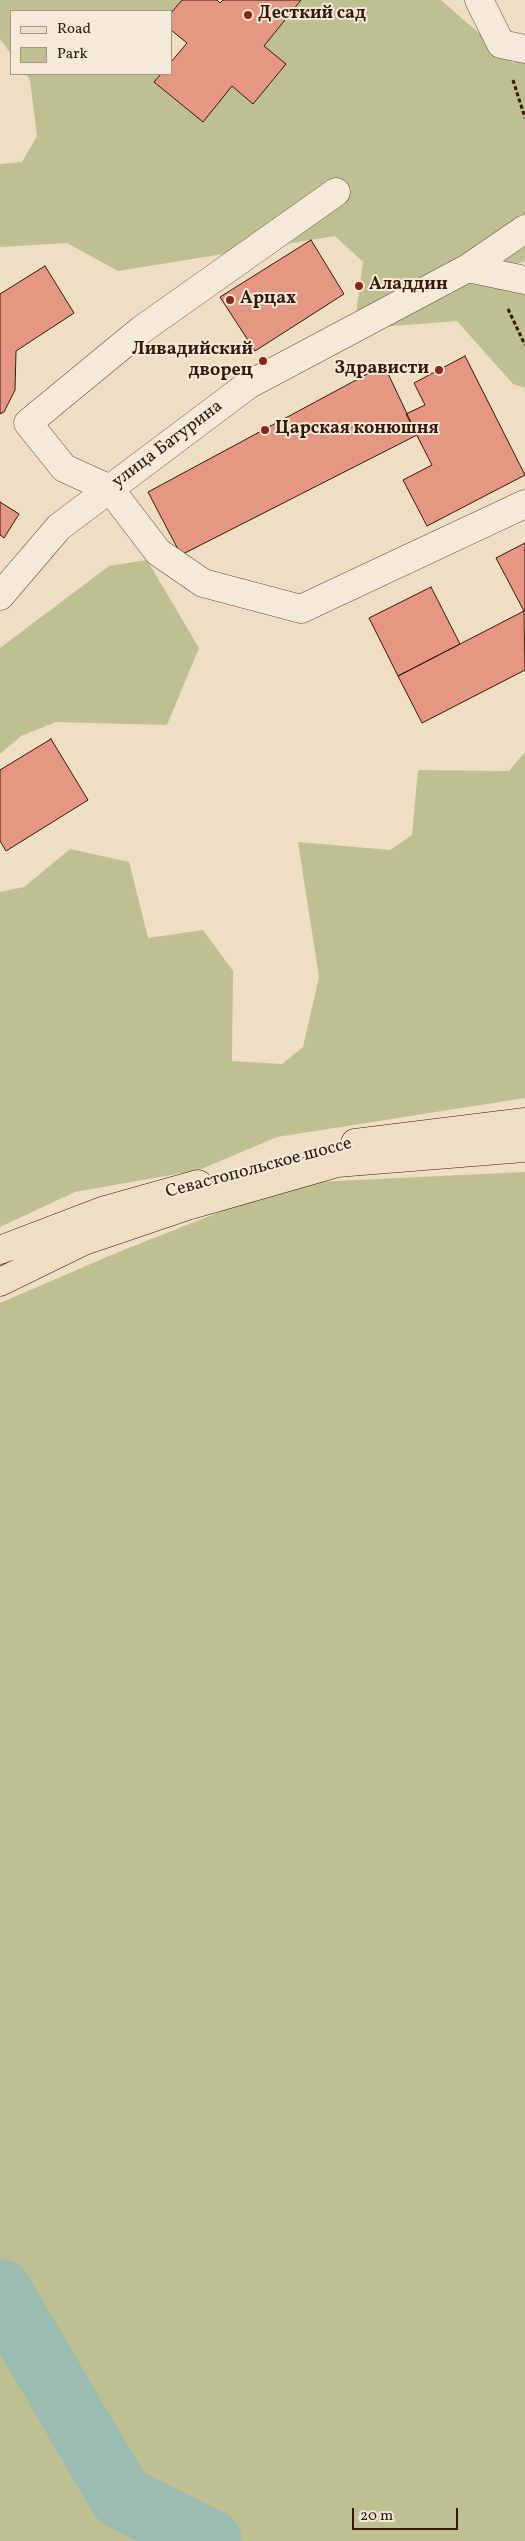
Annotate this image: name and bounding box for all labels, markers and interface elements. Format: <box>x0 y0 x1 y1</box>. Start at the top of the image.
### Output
place label: Десткий сад <box>258 4 366 26</box>
marker: Десткий сад <box>242 9 254 21</box>
legend <box>10 10 172 75</box>
text: Road <box>57 19 91 40</box>
text: Park <box>57 44 88 65</box>
place label: Аладдин <box>369 275 448 297</box>
marker: Аладдин <box>353 280 365 292</box>
place label: Арцах <box>240 289 296 311</box>
marker: Арцах <box>224 294 236 306</box>
place label: Ливадийский дворец <box>132 340 253 382</box>
marker: Ливадийский дворец <box>257 355 269 367</box>
place label: Здрависти <box>334 359 429 381</box>
marker: Здрависти <box>433 364 445 376</box>
street label: улица Батурина <box>108 396 228 494</box>
place label: Царская конюшня <box>275 419 439 441</box>
marker: Царская конюшня <box>259 424 271 436</box>
street label: Севастопольское шоссе <box>163 1134 355 1204</box>
scale bar <box>355 2498 461 2530</box>
text: 20 m <box>360 2506 393 2527</box>

